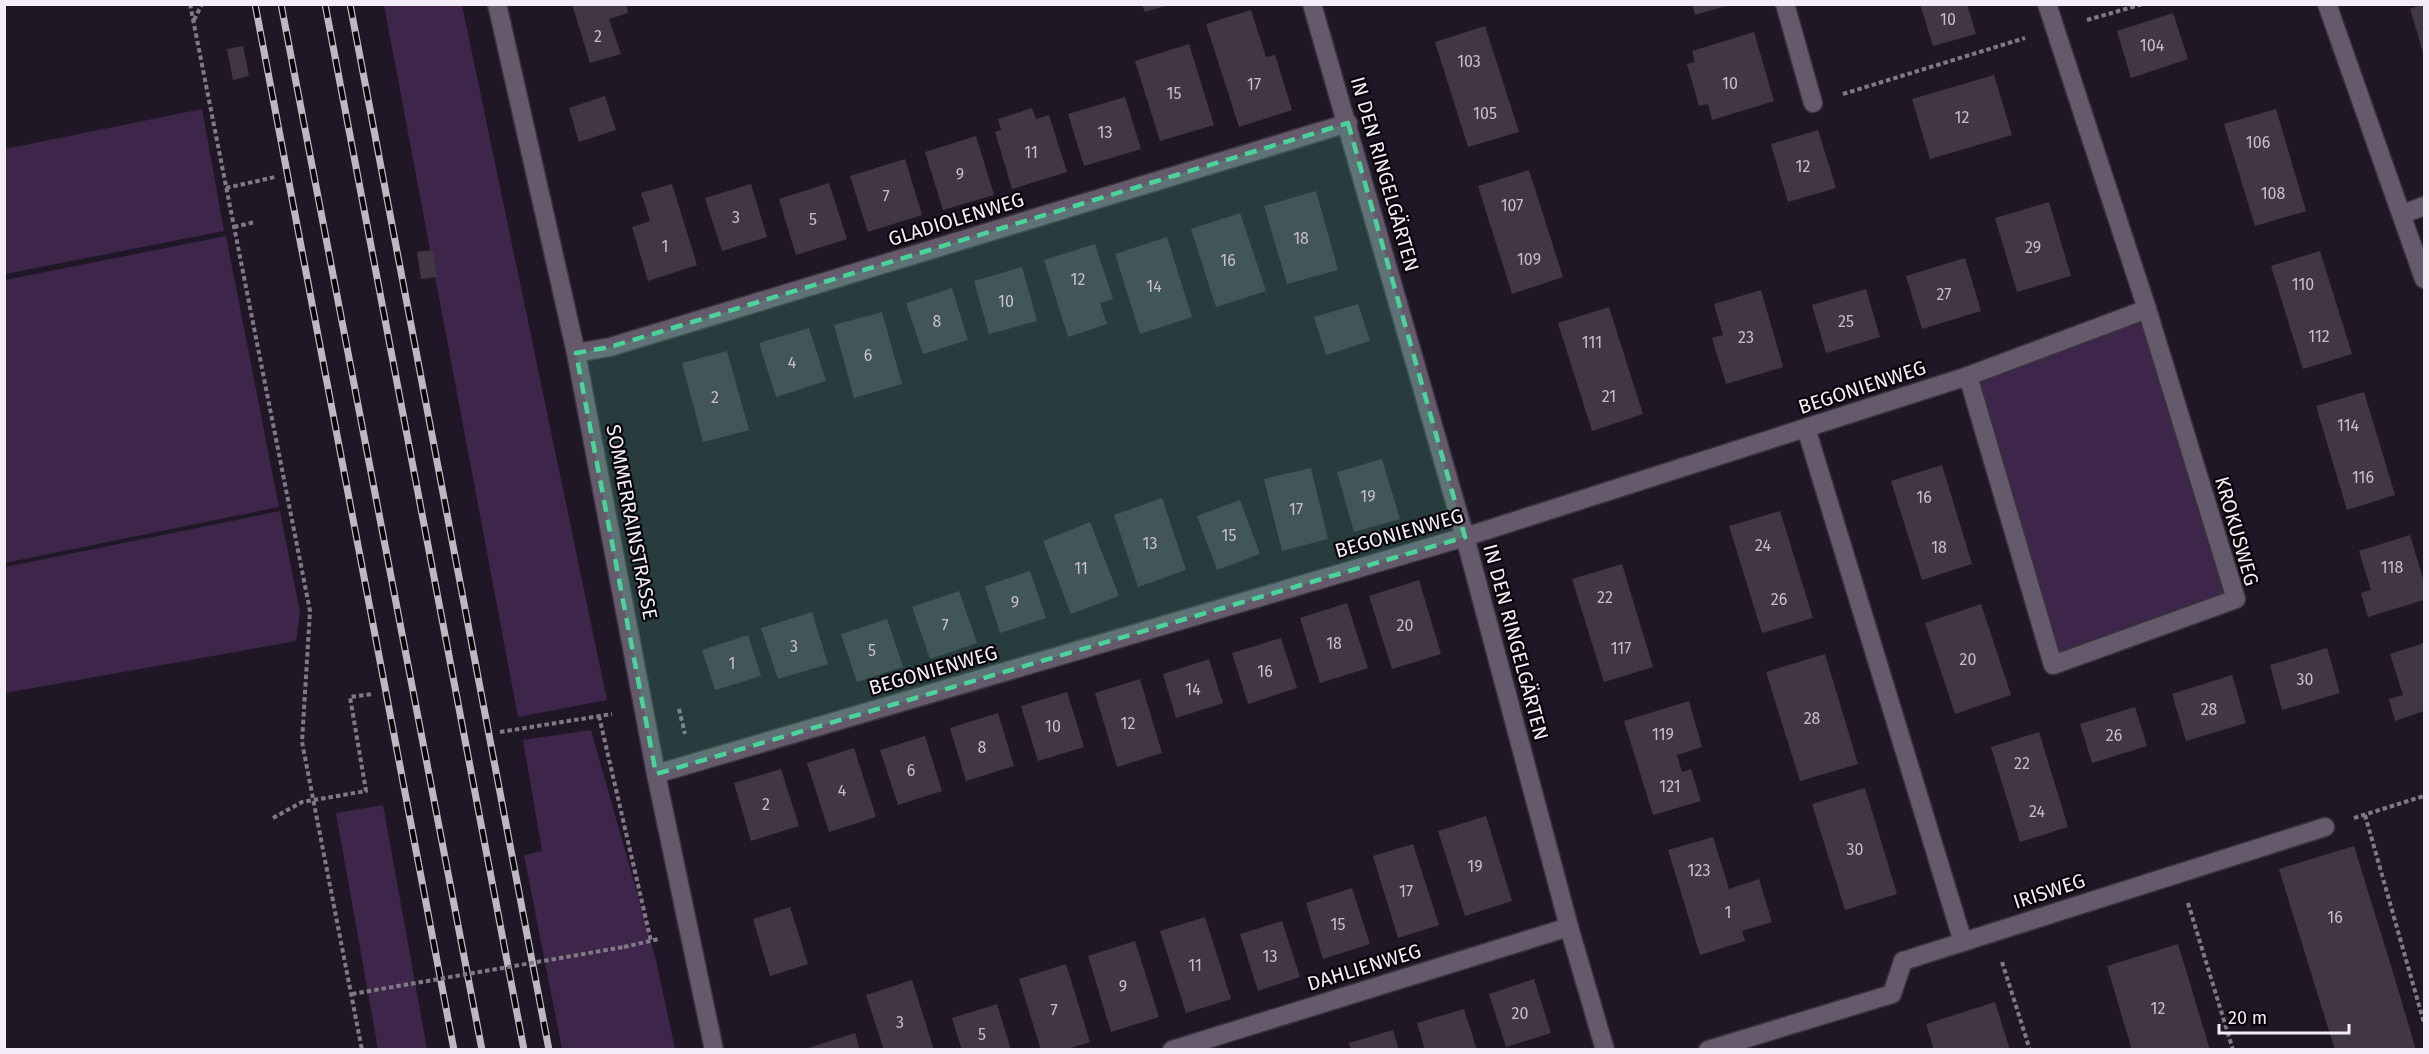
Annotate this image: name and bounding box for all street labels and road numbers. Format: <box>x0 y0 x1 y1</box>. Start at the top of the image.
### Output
street label: IN DEN RINGELGÄRTEN <box>1346 74 1424 274</box>
street label: GLADIOLENWEG <box>885 187 1027 251</box>
street label: BEGONIENWEG <box>1795 355 1929 419</box>
street label: SOMMERRAINSTRASSE <box>601 422 663 622</box>
street label: KROKUSWEG <box>2210 474 2264 588</box>
street label: BEGONIENWEG <box>1332 503 1466 563</box>
street label: IN DEN RINGELGÄRTEN <box>1478 541 1554 743</box>
street label: BEGONIENWEG <box>866 640 1000 700</box>
street label: IRISWEG <box>2010 868 2088 914</box>
street label: DAHLIENWEG <box>1304 938 1424 996</box>

